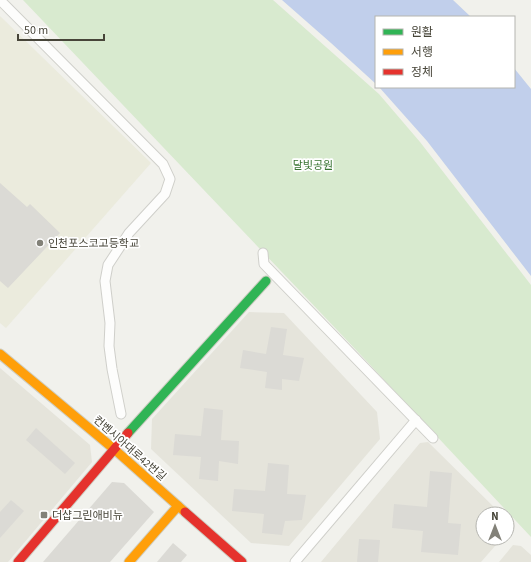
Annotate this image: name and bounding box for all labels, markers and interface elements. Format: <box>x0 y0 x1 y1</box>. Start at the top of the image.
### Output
scale bar <box>18 16 104 42</box>
legend <box>375 16 515 88</box>
text: 50 m <box>24 22 48 39</box>
text: 원활 <box>411 24 433 41</box>
text: 서행 <box>411 44 433 61</box>
text: 정체 <box>411 64 433 81</box>
park label: 달빛공원 <box>293 158 333 173</box>
place label: 인천포스코고등학교 <box>48 236 139 251</box>
marker: 인천포스코고등학교 <box>35 238 45 248</box>
street label: 컨벤시아대로42번길 <box>90 413 169 484</box>
north arrow <box>475 506 515 546</box>
place label: 더샵그린애비뉴 <box>52 508 123 523</box>
text: N <box>491 509 499 524</box>
marker: 더샵그린애비뉴 <box>39 510 49 520</box>

